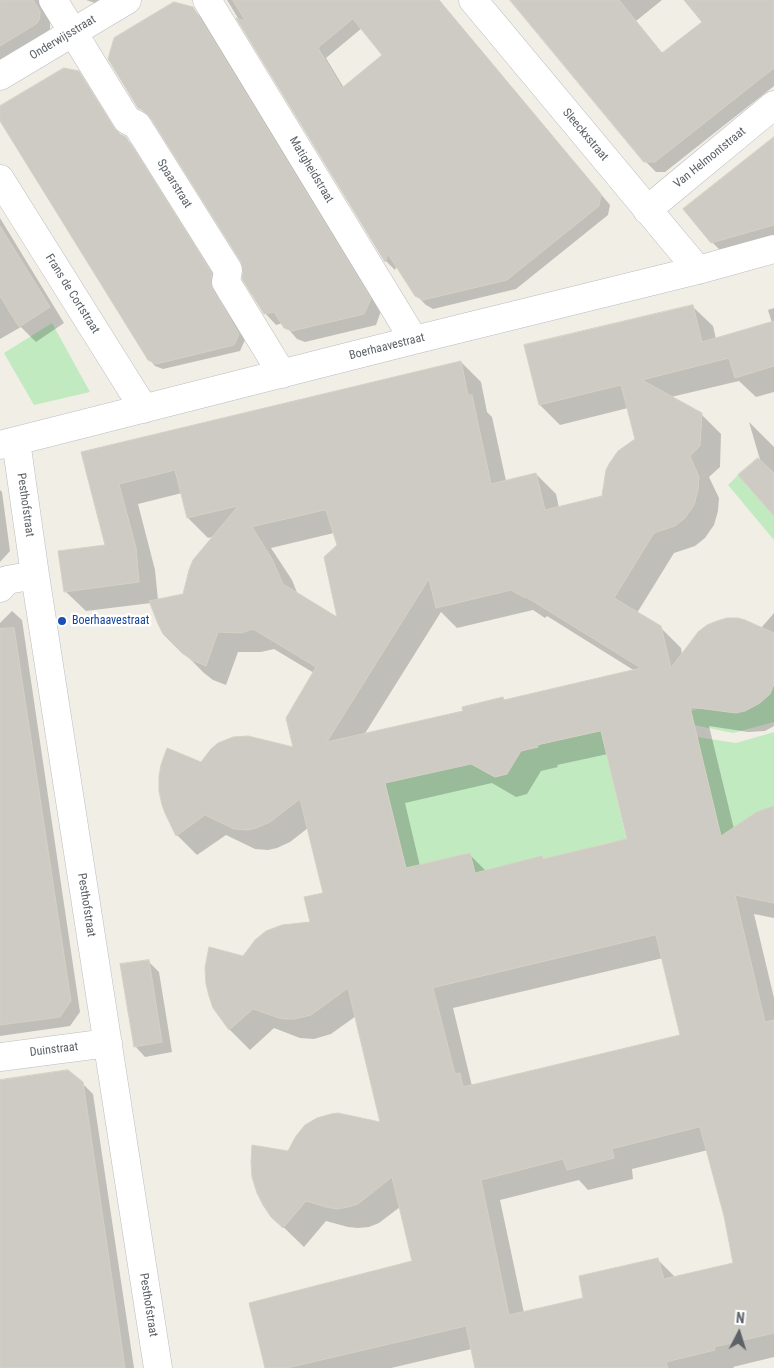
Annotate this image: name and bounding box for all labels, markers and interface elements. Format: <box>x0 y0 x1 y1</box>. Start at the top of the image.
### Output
street label: Onderwijsstraat <box>27 13 99 63</box>
street label: Sleeckxstraat <box>559 106 611 164</box>
street label: Van Helmontstraat <box>671 125 749 191</box>
street label: Matigheidstraat <box>286 134 336 206</box>
street label: Spaarstraat <box>153 157 195 211</box>
street label: Frans de Cortstraat <box>42 252 102 336</box>
street label: Boerhaavestraat <box>348 331 426 363</box>
street label: Pesthofstraat <box>13 472 37 538</box>
place label: Boerhaavestraat <box>72 614 149 628</box>
marker: Boerhaavestraat <box>56 615 68 627</box>
street label: Pesthofstraat <box>74 872 98 938</box>
street label: Duinstraat <box>29 1040 79 1060</box>
street label: Pesthofstraat <box>136 1272 160 1338</box>
north arrow <box>714 1308 764 1358</box>
text: N <box>735 1310 745 1326</box>

